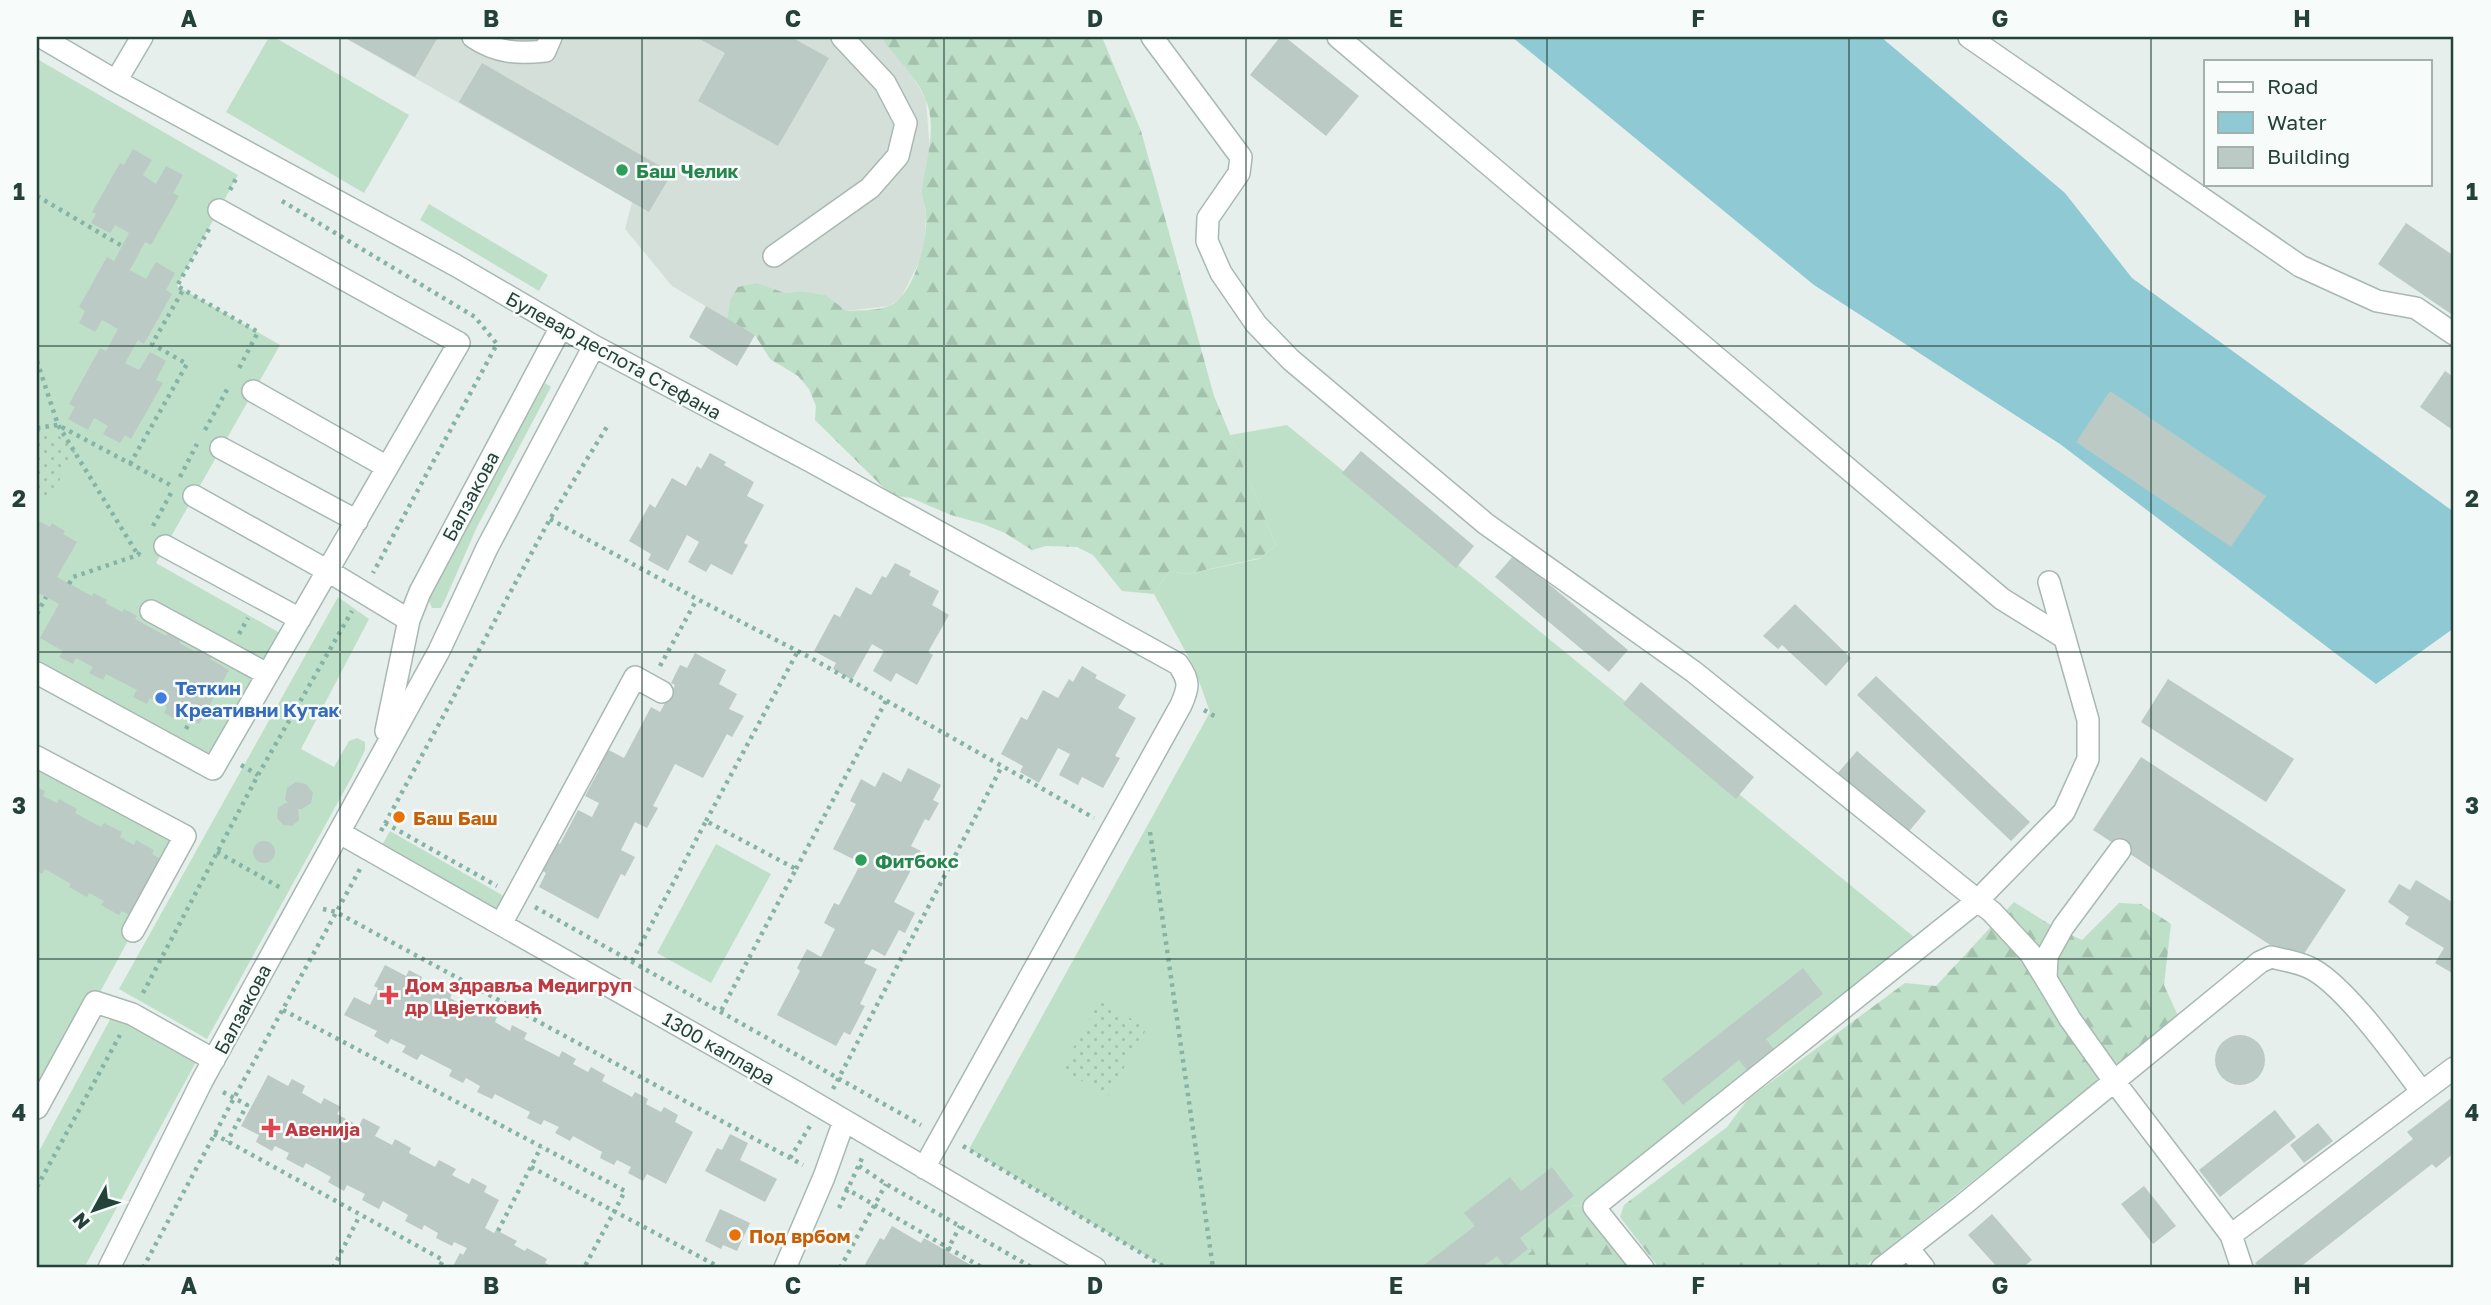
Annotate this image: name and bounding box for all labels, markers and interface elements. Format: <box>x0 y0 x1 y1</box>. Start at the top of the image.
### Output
text: A <box>181 4 198 32</box>
text: B <box>483 4 499 32</box>
text: C <box>785 4 801 32</box>
text: D <box>1087 4 1103 32</box>
text: E <box>1389 4 1403 32</box>
text: F <box>1691 4 1705 32</box>
text: G <box>1992 4 2008 32</box>
text: H <box>2293 4 2311 32</box>
legend <box>2204 60 2432 186</box>
text: Road <box>2267 73 2318 99</box>
text: Water <box>2267 109 2327 135</box>
text: Building <box>2267 143 2350 169</box>
place label: Баш Челик <box>636 159 739 182</box>
marker: Баш Челик <box>614 162 630 178</box>
text: 1 <box>13 177 25 205</box>
text: 1 <box>2466 177 2478 205</box>
street label: Булевар деспота Стефана <box>502 286 726 424</box>
street label: Балзакова <box>437 447 503 545</box>
text: 2 <box>12 484 26 512</box>
text: 2 <box>2465 484 2479 512</box>
place label: Теткин Креативни Кутак <box>175 676 340 721</box>
marker: Теткин Креативни Кутак <box>153 690 169 706</box>
text: 3 <box>12 791 26 819</box>
text: 3 <box>2465 791 2479 819</box>
place label: Баш Баш <box>413 806 498 829</box>
marker: Баш Баш <box>391 809 407 825</box>
place label: Фитбокс <box>875 849 959 872</box>
marker: Фитбокс <box>853 852 869 868</box>
street label: Балзакова <box>209 960 275 1058</box>
place label: Дом здравља Медигруп др Цвјетковић <box>405 973 632 1018</box>
marker: Дом здравља Медигруп др Цвјетковић <box>379 985 399 1005</box>
street label: 1300 каплара <box>659 1007 779 1089</box>
text: 4 <box>12 1098 26 1126</box>
text: 4 <box>2465 1098 2479 1126</box>
place label: Авенија <box>285 1117 360 1140</box>
marker: Авенија <box>263 1120 279 1136</box>
north arrow <box>60 1176 130 1246</box>
text: N <box>67 1208 94 1234</box>
place label: Под врбом <box>749 1224 850 1247</box>
marker: Под врбом <box>727 1227 743 1243</box>
text: A <box>181 1271 198 1299</box>
text: B <box>483 1271 499 1299</box>
text: C <box>785 1271 801 1299</box>
text: D <box>1087 1271 1103 1299</box>
text: E <box>1389 1271 1403 1299</box>
text: F <box>1691 1271 1705 1299</box>
text: G <box>1992 1271 2008 1299</box>
text: H <box>2293 1271 2311 1299</box>

